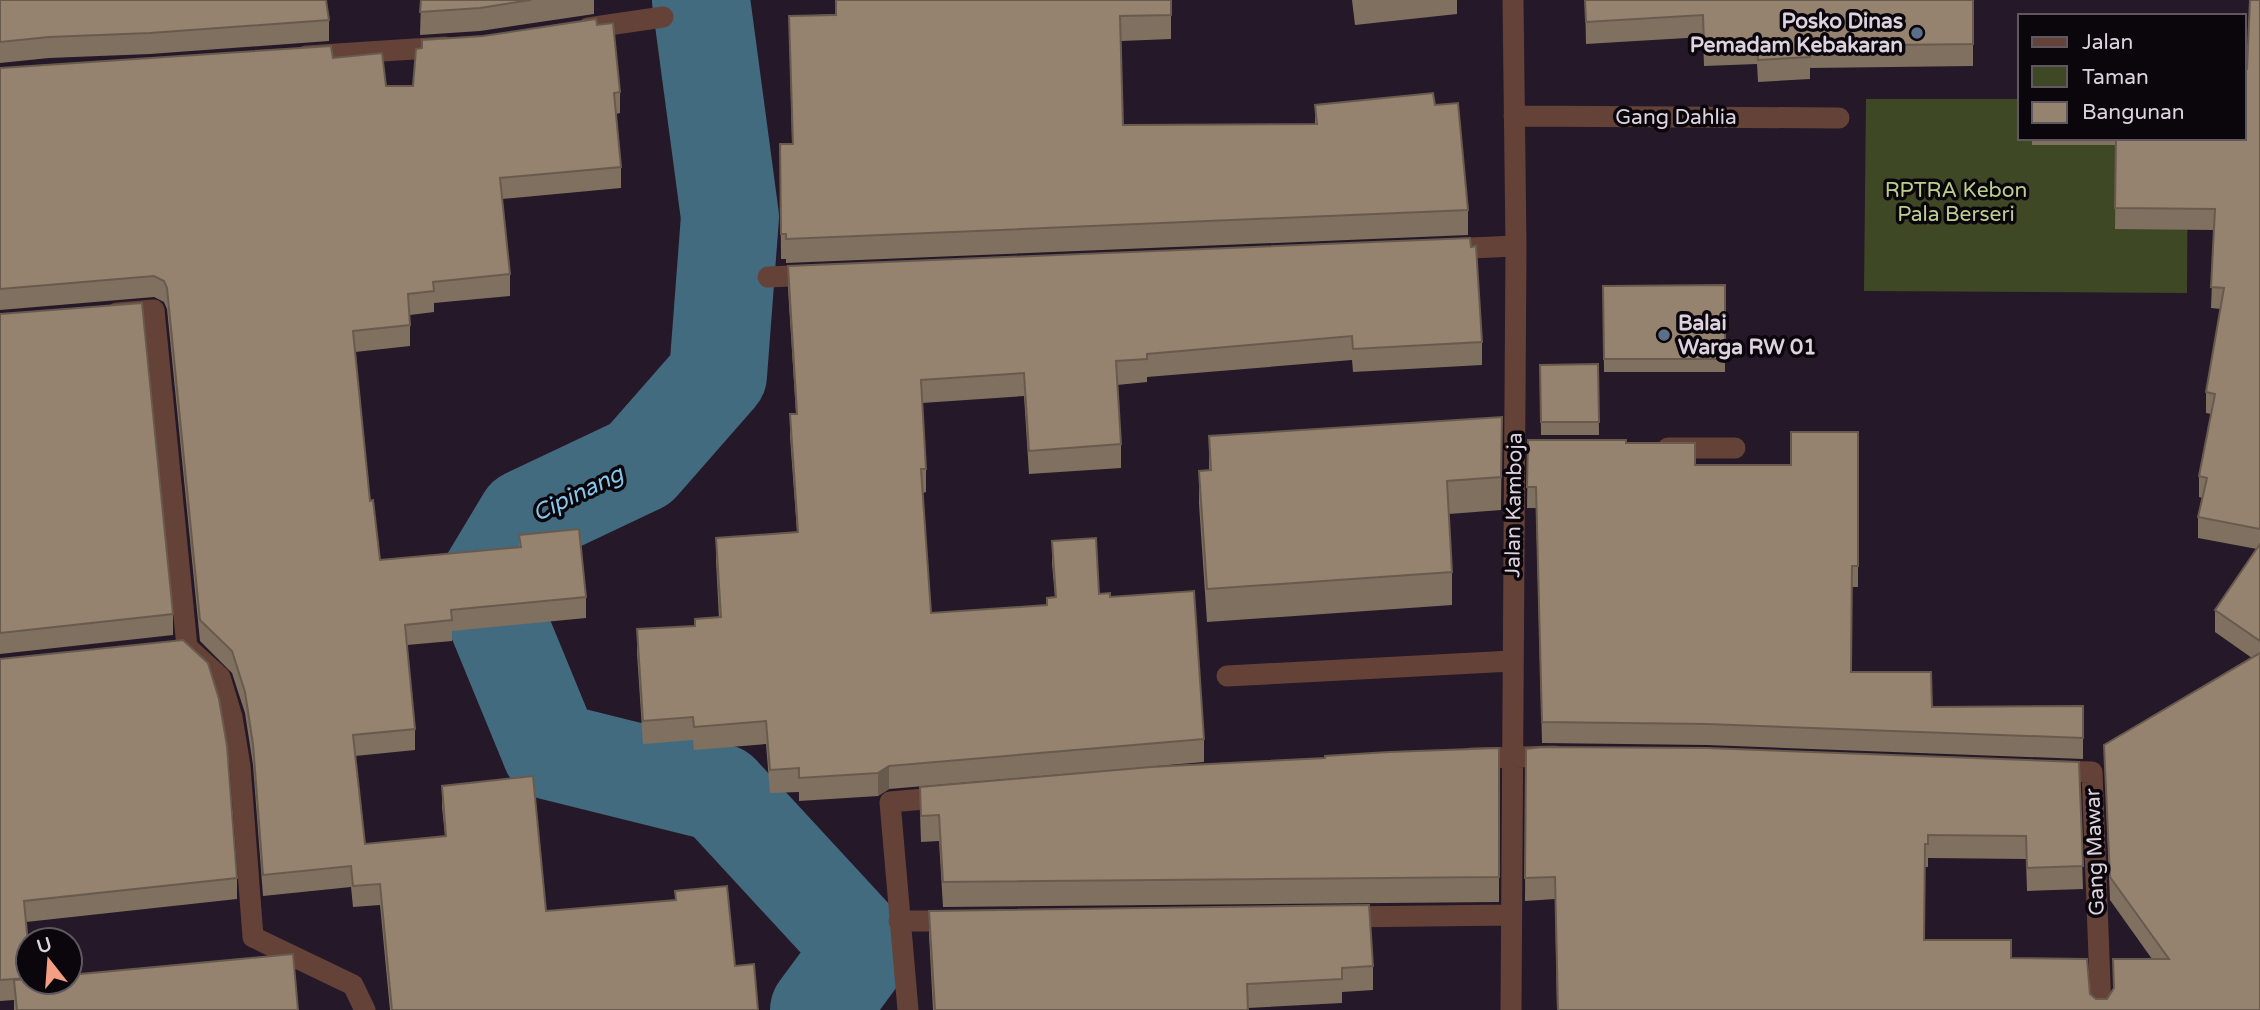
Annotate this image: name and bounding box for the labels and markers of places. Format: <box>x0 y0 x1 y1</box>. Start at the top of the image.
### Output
place label: Posko Dinas Pemadam Kebakaran <box>1690 9 1903 58</box>
marker: Posko Dinas Pemadam Kebakaran <box>1909 25 1925 41</box>
place label: Balai Warga RW 01 <box>1678 311 1816 360</box>
marker: Balai Warga RW 01 <box>1656 327 1672 343</box>

